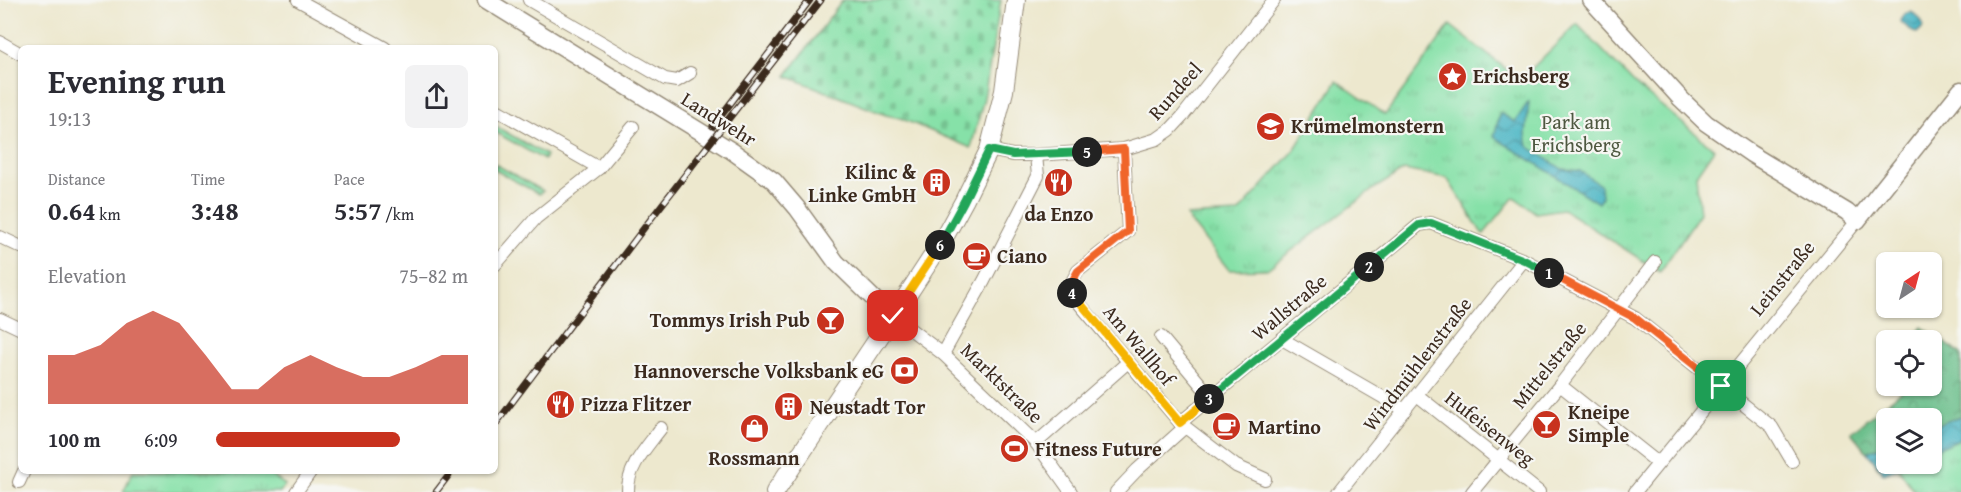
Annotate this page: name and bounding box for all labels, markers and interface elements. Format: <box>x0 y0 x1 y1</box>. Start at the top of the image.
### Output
street label: Rundeel <box>1141 55 1209 126</box>
text: Evening run <box>48 57 225 105</box>
place icon: Erichsberg <box>1436 60 1468 92</box>
place label: Erichsberg <box>1473 61 1569 90</box>
button: share <box>405 65 468 128</box>
street label: Landwehr <box>676 84 762 153</box>
text: 19:13 <box>48 104 91 133</box>
park label: Park am Erichsberg <box>1531 107 1621 159</box>
school or university icon: Krümelmonstern <box>1254 110 1286 142</box>
place label: Krümelmonstern <box>1291 111 1444 140</box>
pin: 5 <box>1072 137 1102 167</box>
text: 5 <box>1083 140 1091 164</box>
place label: Kilinc & Linke GmbH <box>808 157 917 209</box>
text: Distance <box>48 167 105 191</box>
text: Time <box>191 167 225 191</box>
text: Pace <box>334 167 365 191</box>
building icon: Kilinc & Linke GmbH <box>921 167 953 199</box>
restaurant icon: da Enzo <box>1043 167 1075 199</box>
text: 0.64 <box>48 191 96 230</box>
text: 3:48 <box>191 191 239 230</box>
text: 5:57 <box>334 191 382 230</box>
place label: da Enzo <box>1025 199 1094 228</box>
text: km <box>96 202 120 226</box>
text: /km <box>382 202 414 226</box>
pin: 6 <box>925 230 955 260</box>
text: 6 <box>936 233 944 257</box>
street label: Leinstraße <box>1742 234 1821 322</box>
cafe icon: Ciano <box>960 240 992 272</box>
place label: Ciano <box>997 241 1048 270</box>
pin: 2 <box>1354 252 1384 282</box>
north arrow <box>1876 252 1942 318</box>
map controls <box>1876 252 1942 474</box>
text: 2 <box>1365 255 1373 279</box>
pin: 1 <box>1534 258 1564 288</box>
text: Elevation <box>48 261 126 290</box>
text: 75–82 m <box>399 261 468 290</box>
text: 1 <box>1545 261 1553 285</box>
street label: Wallstraße <box>1245 266 1333 347</box>
pin: 4 <box>1057 278 1087 308</box>
text: 4 <box>1068 281 1076 305</box>
pin <box>867 290 918 341</box>
street label: Windmühlenstraße <box>1355 291 1478 437</box>
street label: Am Wallhof <box>1097 298 1184 393</box>
icon: check <box>876 299 909 332</box>
bar icon: Tommys Irish Pub <box>815 304 847 336</box>
place label: Tommys Irish Pub <box>650 305 810 334</box>
street label: Mittelstraße <box>1504 315 1593 415</box>
button: locate <box>1876 330 1942 396</box>
street label: Marktstraße <box>955 336 1050 430</box>
bank icon: Hannoversche Volksbank eG <box>889 355 921 387</box>
place label: Hannoversche Volksbank eG <box>634 356 884 385</box>
pin <box>1695 360 1746 411</box>
icon: arrive <box>1704 369 1737 402</box>
street label: Hufeisenweg <box>1439 383 1542 472</box>
pin: 3 <box>1194 384 1224 414</box>
text: 3 <box>1205 387 1213 411</box>
restaurant icon: Pizza Flitzer <box>544 388 576 420</box>
place label: Pizza Flitzer <box>581 389 691 418</box>
building icon: Neustadt Tor <box>773 391 805 423</box>
place label: Neustadt Tor <box>810 392 925 421</box>
place label: Kneipe Simple <box>1568 397 1630 449</box>
bar icon: Kneipe Simple <box>1531 408 1563 440</box>
button: layers <box>1876 408 1942 474</box>
cafe icon: Martino <box>1211 411 1243 443</box>
shop icon: Rossmann <box>738 412 770 444</box>
place label: Martino <box>1248 412 1321 441</box>
text: 100 m <box>48 425 101 454</box>
text: 6:09 <box>144 425 178 454</box>
sports icon: Fitness Future <box>998 433 1030 465</box>
place label: Fitness Future <box>1035 434 1162 463</box>
place label: Rossmann <box>708 443 800 472</box>

